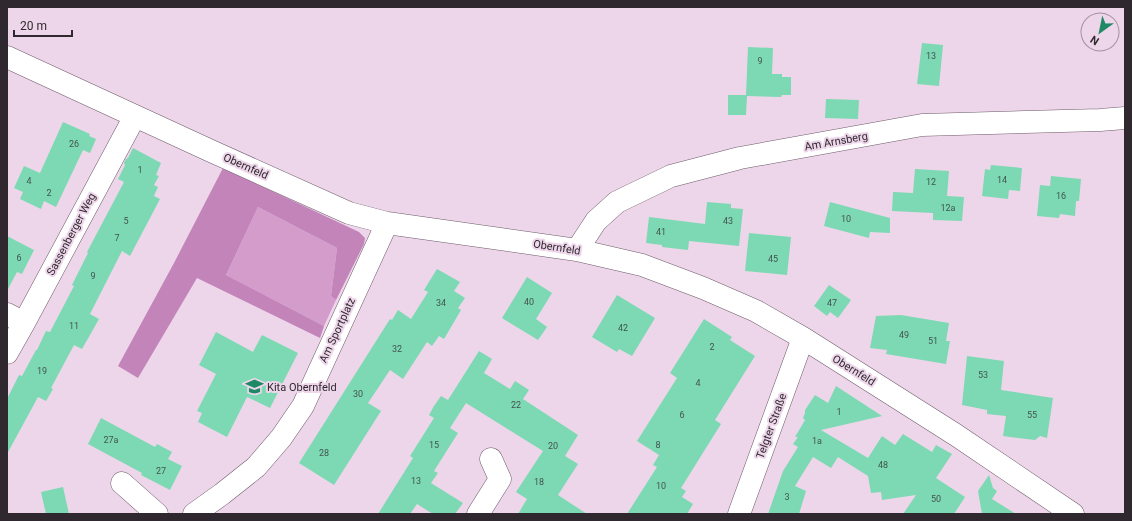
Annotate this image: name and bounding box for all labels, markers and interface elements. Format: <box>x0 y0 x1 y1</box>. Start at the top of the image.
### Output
scale bar <box>14 12 72 38</box>
north arrow <box>1080 12 1120 52</box>
text: 20 m <box>20 19 47 33</box>
text: N <box>1088 32 1102 48</box>
house number: 13 <box>926 51 936 61</box>
house number: 9 <box>757 56 763 66</box>
street label: Am Arnsberg <box>803 130 869 153</box>
house number: 26 <box>69 139 79 149</box>
street label: Obernfeld <box>221 151 270 182</box>
house number: 1 <box>137 165 143 175</box>
house number: 14 <box>997 175 1007 185</box>
house number: 4 <box>26 176 32 186</box>
house number: 12 <box>926 177 936 187</box>
house number: 2 <box>46 188 52 198</box>
street label: Sassenberger Weg <box>44 191 99 278</box>
house number: 16 <box>1056 191 1066 201</box>
house number: 12a <box>940 203 956 213</box>
house number: 10 <box>841 214 851 224</box>
house number: 5 <box>123 216 129 226</box>
house number: 43 <box>723 216 733 226</box>
house number: 41 <box>656 227 666 237</box>
house number: 7 <box>114 233 120 243</box>
street label: Obernfeld <box>532 237 582 258</box>
house number: 6 <box>16 253 22 263</box>
house number: 45 <box>768 254 778 264</box>
house number: 9 <box>90 271 96 281</box>
street label: Am Sportplatz <box>317 295 358 365</box>
house number: 40 <box>524 297 534 307</box>
house number: 34 <box>436 298 446 308</box>
house number: 47 <box>827 298 837 308</box>
house number: 11 <box>69 321 79 331</box>
house number: 42 <box>618 323 628 333</box>
house number: 49 <box>899 330 909 340</box>
house number: 51 <box>928 336 938 346</box>
house number: 2 <box>709 342 715 352</box>
house number: 32 <box>392 344 402 354</box>
street label: Obernfeld <box>830 352 877 389</box>
house number: 19 <box>37 366 47 376</box>
house number: 53 <box>978 370 988 380</box>
school or university icon: Kita Obernfeld <box>244 377 264 397</box>
house number: 4 <box>695 378 701 388</box>
place label: Kita Obernfeld <box>267 381 337 394</box>
house number: 30 <box>353 389 363 399</box>
street label: Telgter Straße <box>754 392 789 461</box>
house number: 22 <box>511 400 521 410</box>
house number: 1 <box>836 407 842 417</box>
house number: 6 <box>679 410 685 420</box>
house number: 55 <box>1027 410 1037 420</box>
house number: 27a <box>103 435 119 445</box>
house number: 1a <box>812 436 822 446</box>
house number: 15 <box>429 440 439 450</box>
house number: 8 <box>655 440 661 450</box>
house number: 20 <box>548 441 558 451</box>
house number: 28 <box>319 448 329 458</box>
house number: 48 <box>878 460 888 470</box>
house number: 27 <box>156 466 166 476</box>
house number: 13 <box>411 476 421 486</box>
house number: 18 <box>534 477 544 487</box>
house number: 10 <box>656 481 666 491</box>
house number: 3 <box>784 492 790 502</box>
house number: 50 <box>931 494 941 504</box>

